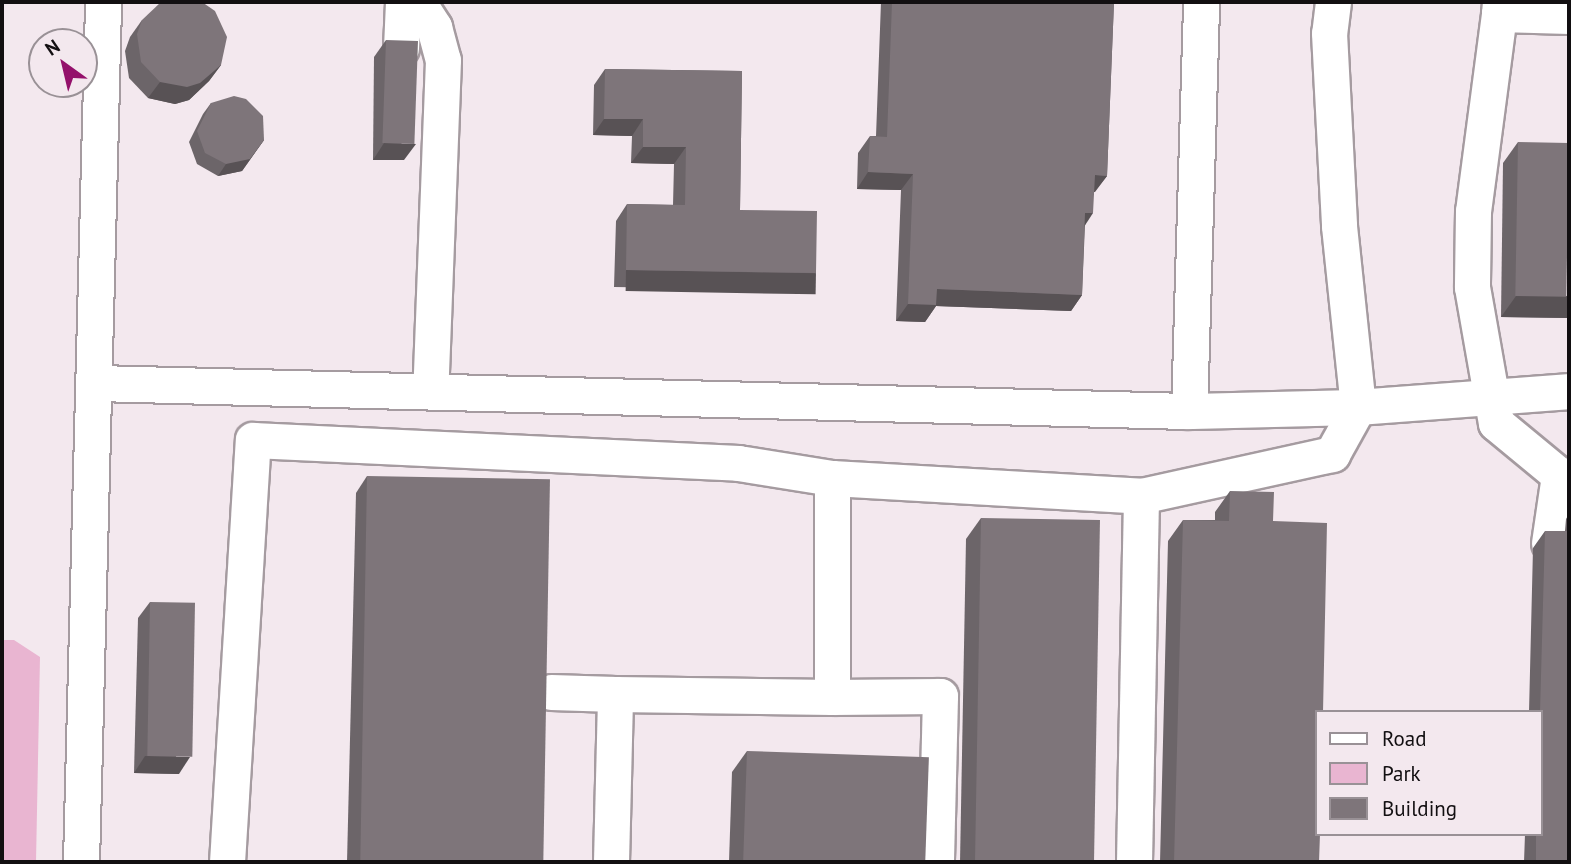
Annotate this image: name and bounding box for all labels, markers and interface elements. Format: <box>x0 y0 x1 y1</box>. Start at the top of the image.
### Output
north arrow <box>28 28 98 98</box>
text: N <box>40 34 64 61</box>
legend <box>1316 710 1543 836</box>
text: Road <box>1382 725 1426 752</box>
text: Park <box>1382 760 1421 787</box>
text: Building <box>1382 795 1457 822</box>

